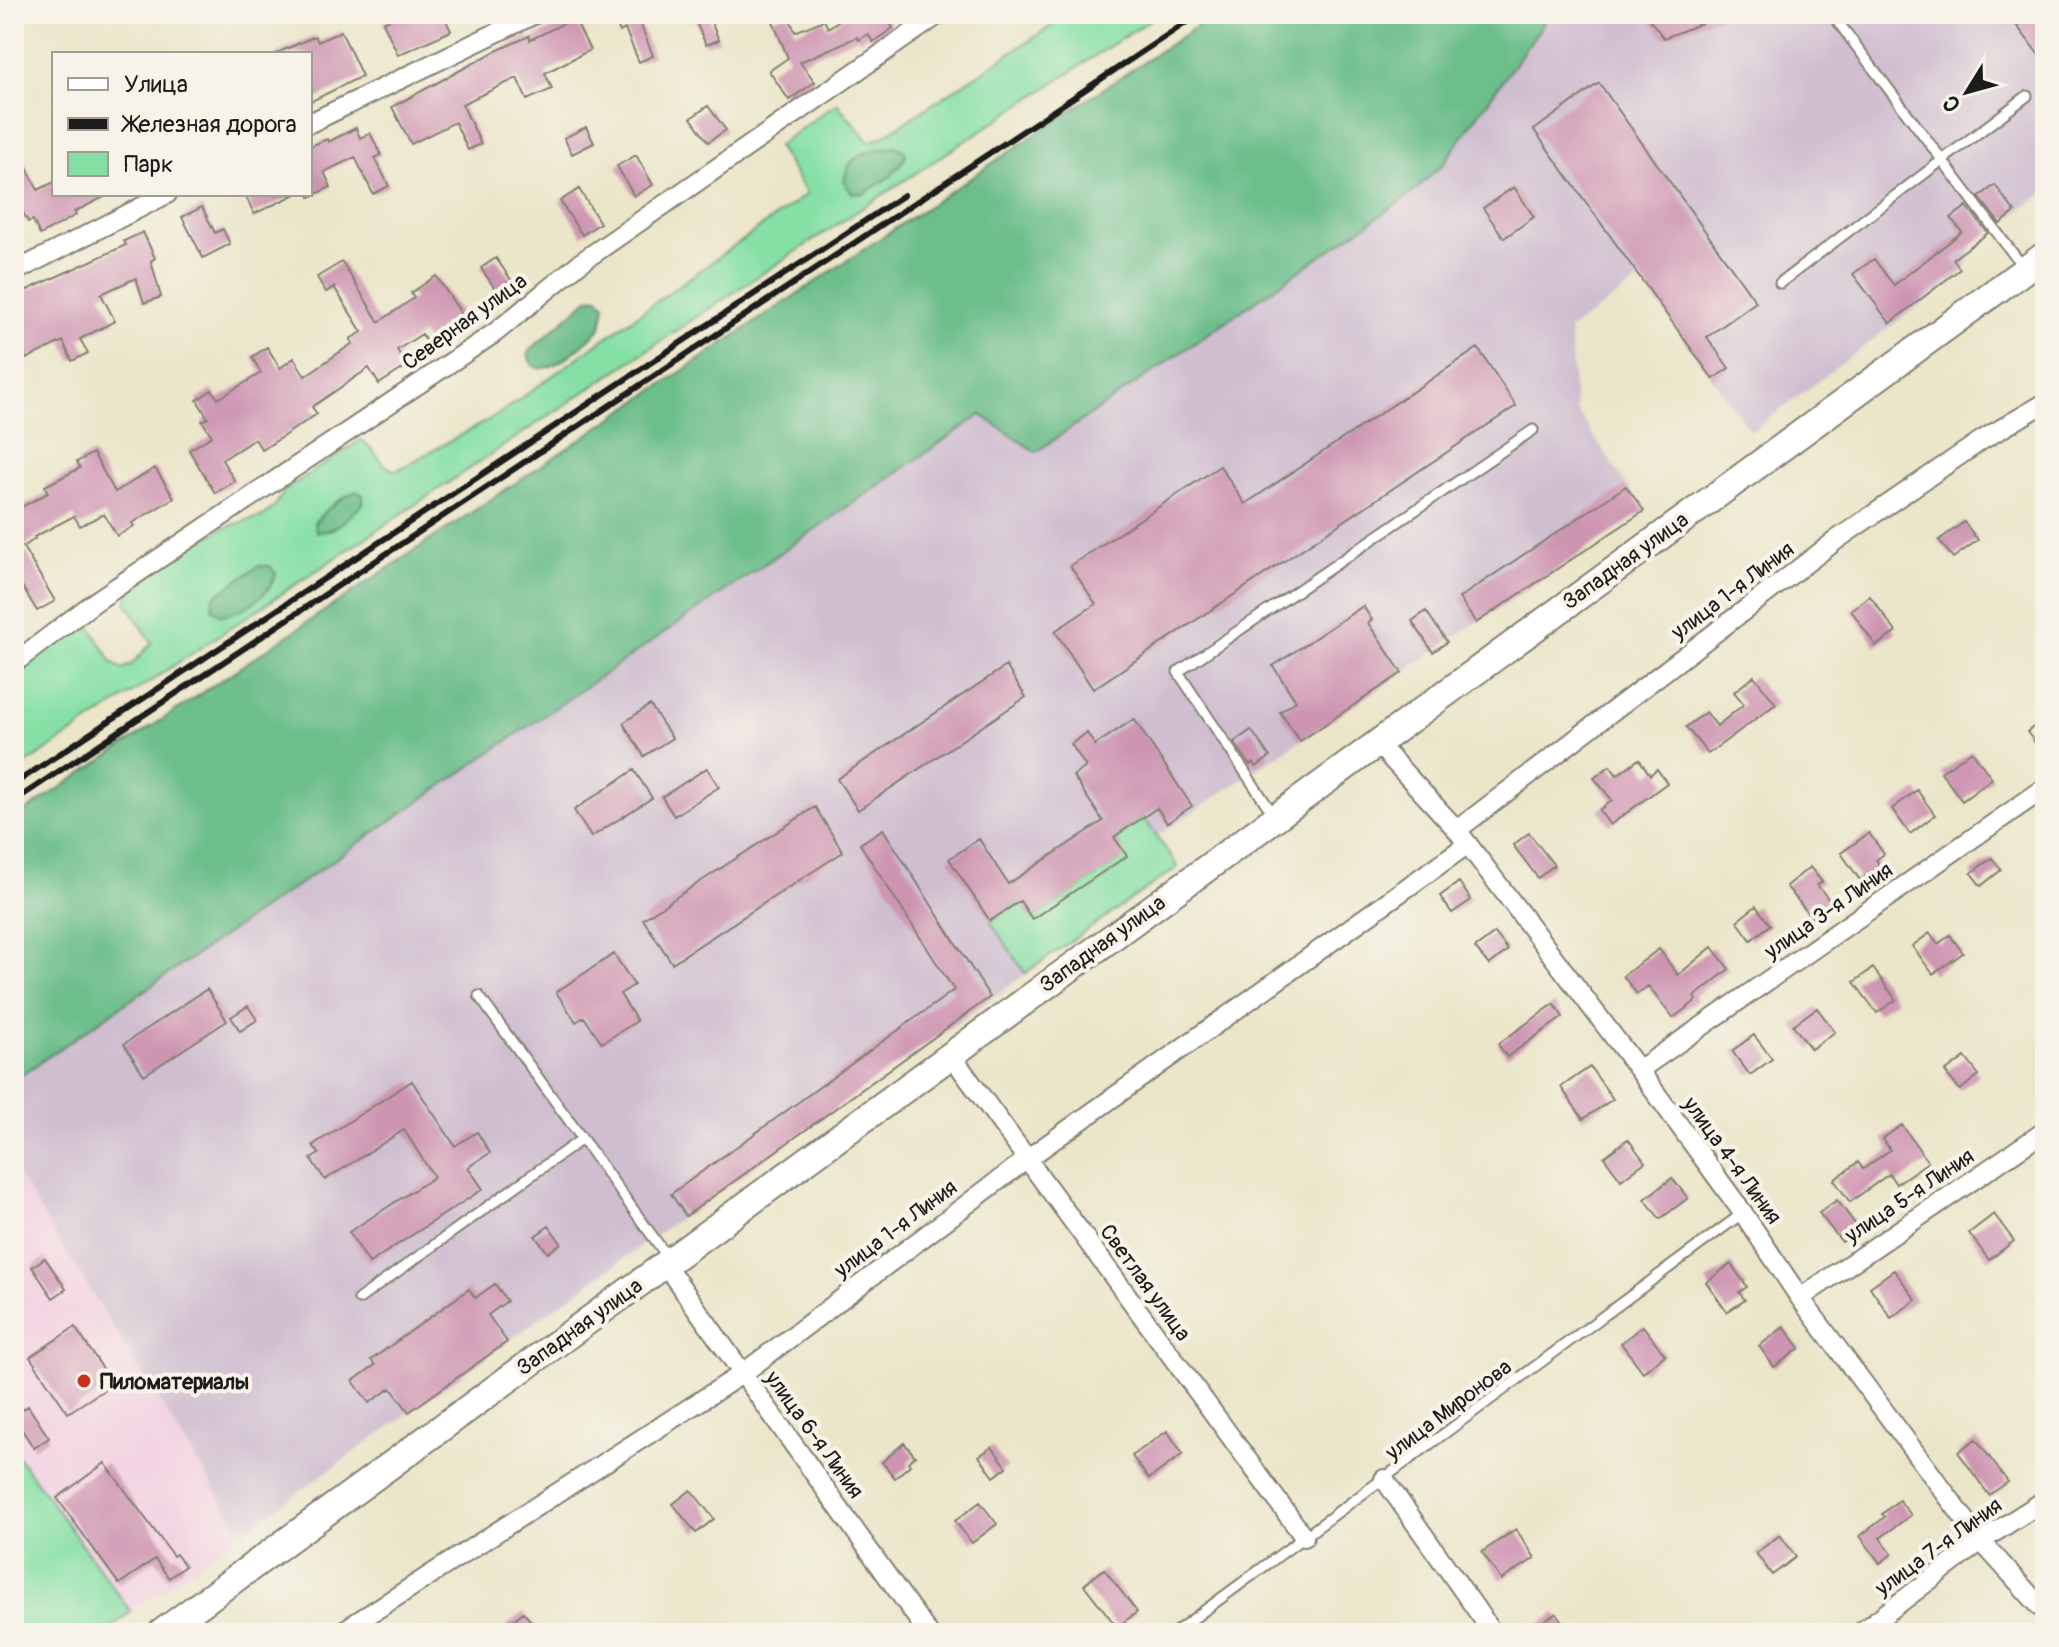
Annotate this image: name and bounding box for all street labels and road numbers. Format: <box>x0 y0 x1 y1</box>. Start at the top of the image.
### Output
street label: Северная улица <box>397 267 533 377</box>
street label: Западная улица <box>1557 506 1694 616</box>
street label: улица 1-я Линия <box>1665 535 1800 647</box>
street label: улица 3-я Линия <box>1758 856 1898 966</box>
street label: Западная улица <box>1034 889 1171 999</box>
street label: улица 4-я Линия <box>1676 1091 1788 1230</box>
street label: улица 5-я Линия <box>1839 1142 1980 1250</box>
street label: улица 1-я Линия <box>828 1173 963 1285</box>
street label: Светлая улица <box>1093 1219 1197 1347</box>
street label: Западная улица <box>511 1272 648 1382</box>
street label: улица Миронова <box>1379 1353 1517 1467</box>
street label: улица 6-я Линия <box>758 1364 870 1504</box>
street label: улица 7-я Линия <box>1869 1491 2007 1603</box>

